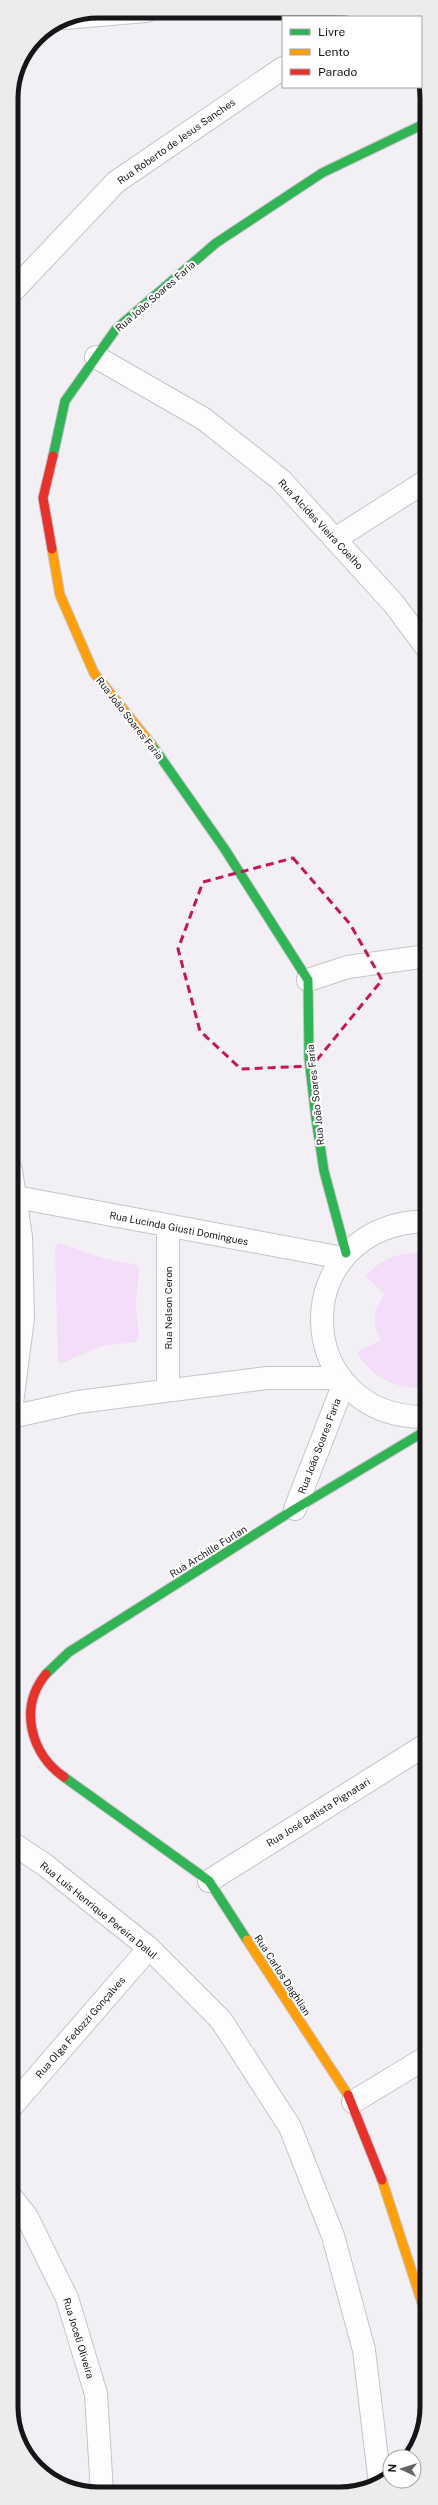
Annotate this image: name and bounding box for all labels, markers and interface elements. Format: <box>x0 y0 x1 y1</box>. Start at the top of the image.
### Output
legend <box>282 16 422 88</box>
text: Livre <box>318 25 346 39</box>
text: Lento <box>318 45 350 59</box>
text: Parado <box>318 65 357 79</box>
street label: Rua Roberto de Jesus Sanches <box>115 96 237 186</box>
street label: Rua João Soares Faria <box>113 258 197 334</box>
street label: Rua Alcides Vieira Coelho <box>276 477 366 572</box>
street label: Rua João Soares Faria <box>94 674 166 762</box>
street label: Rua João Soares Faria <box>304 1044 326 1146</box>
street label: Rua Lucinda Giusti Domingues <box>109 1209 249 1247</box>
street label: Rua Nelson Ceron <box>162 1266 174 1350</box>
street label: Rua João Soares Faria <box>295 1396 343 1496</box>
street label: Rua Archille Furlan <box>167 1522 249 1580</box>
street label: Rua José Batista Pignatari <box>264 1775 372 1849</box>
street label: Rua Luís Henrique Pereira Dalul <box>38 1859 160 1961</box>
street label: Rua Carlos Daghlian <box>252 1932 314 2018</box>
street label: Rua Olga Fedozzi Gonçalves <box>33 1974 127 2080</box>
street label: Rua Joceli Oliveira <box>61 2296 97 2380</box>
north arrow <box>382 2449 422 2489</box>
text: N <box>386 2464 398 2473</box>

